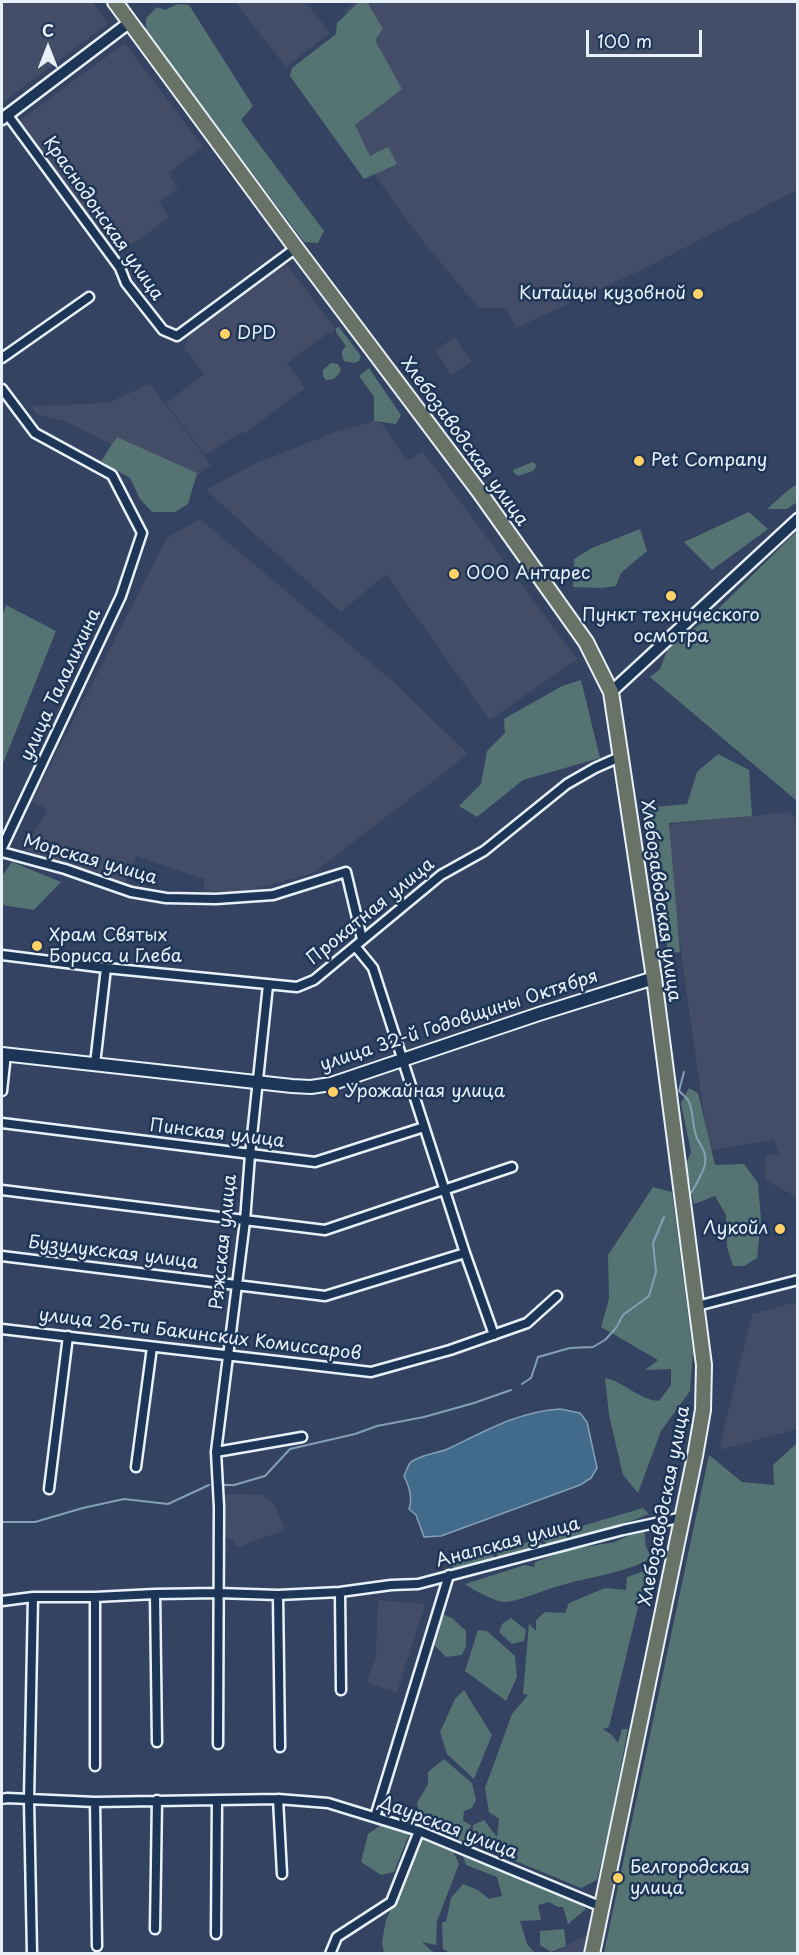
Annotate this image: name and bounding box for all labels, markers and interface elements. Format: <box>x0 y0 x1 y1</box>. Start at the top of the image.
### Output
north arrow <box>18 18 78 78</box>
text: С <box>42 18 54 42</box>
scale bar <box>589 18 704 56</box>
text: 100 m <box>597 27 652 54</box>
street label: Краснодонская улица <box>38 133 168 305</box>
place label: Китайцы кузовной <box>519 283 686 305</box>
marker: Китайцы кузовной <box>691 287 705 301</box>
place label: DPD <box>237 323 276 345</box>
marker: DPD <box>218 327 232 341</box>
street label: Хлебозаводская улица <box>396 353 532 531</box>
place label: Pet Company <box>651 450 767 472</box>
marker: Pet Company <box>632 454 646 468</box>
place label: ООО Антарес <box>466 563 590 585</box>
marker: ООО Антарес <box>447 567 461 581</box>
marker: Пункт технического осмотра <box>664 589 678 603</box>
street label: улица Талалихина <box>16 605 106 765</box>
place label: Пункт технического осмотра <box>582 605 760 648</box>
street label: Хлебозаводская улица <box>635 799 685 1003</box>
street label: Морская улица <box>21 831 159 889</box>
street label: Прокатная улица <box>303 854 439 970</box>
place label: Храм Святых Бориса и Глеба <box>49 925 182 968</box>
marker: Храм Святых Бориса и Глеба <box>30 939 44 953</box>
street label: улица 32-й Годовщины Октября <box>317 966 601 1076</box>
place label: Урожайная улица <box>345 1081 505 1103</box>
marker: Урожайная улица <box>326 1085 340 1099</box>
street label: Пинская улица <box>148 1115 286 1153</box>
street label: Ряжская улица <box>206 1173 242 1311</box>
place label: Лукойл <box>703 1218 768 1240</box>
marker: Лукойл <box>773 1222 787 1236</box>
street label: Бузулукская улица <box>27 1232 199 1274</box>
street label: улица 26-ти Бакинских Комиссаров <box>38 1305 362 1365</box>
street label: Хлебозаводская улица <box>635 1404 695 1608</box>
street label: Анапская улица <box>434 1513 582 1573</box>
street label: Даурская улица <box>376 1792 520 1864</box>
place label: Белгородская улица <box>630 1857 750 1900</box>
marker: Белгородская улица <box>611 1871 625 1885</box>

